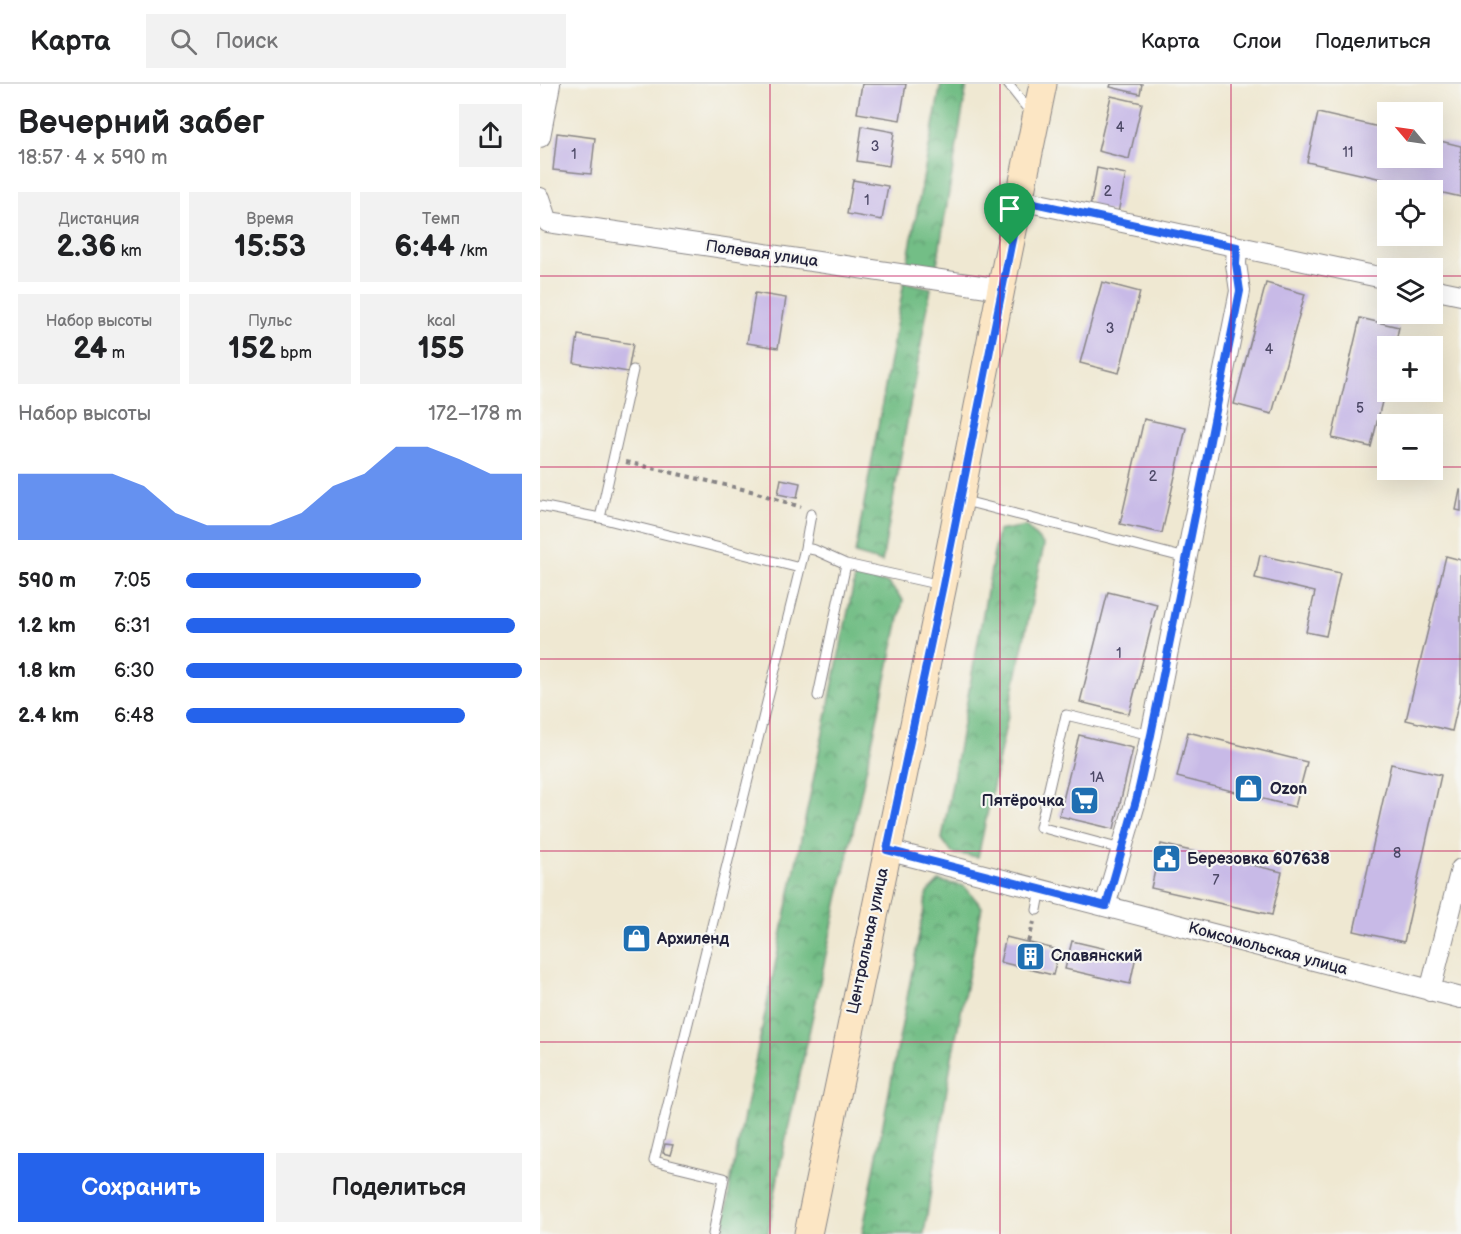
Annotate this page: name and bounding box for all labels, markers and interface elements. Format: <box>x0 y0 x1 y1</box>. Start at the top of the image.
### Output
search box <box>146 14 566 68</box>
text: Карта <box>30 25 110 58</box>
icon: search <box>167 25 200 58</box>
text: Поиск <box>215 28 278 55</box>
text: Карта <box>1141 29 1200 54</box>
text: Слои <box>1233 29 1282 54</box>
text: Поделиться <box>1315 29 1431 54</box>
north arrow <box>1377 102 1443 168</box>
map controls <box>1377 102 1443 480</box>
text: Вечерний забег <box>18 103 265 143</box>
button: share <box>459 104 522 167</box>
house number: 4 <box>1116 119 1125 136</box>
house number: 3 <box>871 138 879 155</box>
house number: 11 <box>1343 144 1353 161</box>
text: 18:57 · 4 × 590 m <box>18 146 168 170</box>
house number: 1 <box>571 146 577 163</box>
button: locate <box>1377 180 1443 246</box>
pin <box>984 183 1035 245</box>
house number: 2 <box>1104 183 1113 200</box>
house number: 1 <box>864 192 870 209</box>
icon: arrive <box>993 192 1026 225</box>
text: Дистанция <box>59 210 139 229</box>
text: Время <box>246 210 294 229</box>
text: Темп <box>422 210 460 229</box>
text: 2.36 <box>56 229 116 265</box>
text: 15:53 <box>234 229 306 265</box>
text: 6:44 <box>394 229 455 265</box>
street label: Полевая улица <box>704 237 820 271</box>
text: km <box>116 242 142 261</box>
text: /km <box>455 242 488 261</box>
button: layers <box>1377 258 1443 324</box>
text: Набор высоты <box>46 312 152 331</box>
text: Пульс <box>248 312 292 331</box>
text: kcal <box>427 312 455 331</box>
house number: 3 <box>1106 320 1114 337</box>
text: 24 <box>73 331 107 367</box>
text: 152 <box>228 331 276 367</box>
text: 155 <box>417 331 465 367</box>
button: + <box>1377 336 1443 402</box>
house number: 4 <box>1265 341 1274 358</box>
text: m <box>107 344 125 363</box>
text: bpm <box>276 344 312 363</box>
house number: 5 <box>1356 400 1364 417</box>
text: Набор высоты <box>18 402 151 426</box>
text: 172–178 m <box>428 402 522 426</box>
button: − <box>1377 414 1443 480</box>
house number: 2 <box>1149 468 1158 485</box>
text: 590 m <box>18 569 76 593</box>
text: 7:05 <box>114 569 151 593</box>
text: 1.2 km <box>18 614 76 638</box>
text: 6:31 <box>114 614 150 638</box>
house number: 1 <box>1116 645 1122 662</box>
text: 1.8 km <box>18 659 76 683</box>
text: 6:30 <box>114 659 154 683</box>
text: 2.4 km <box>18 704 79 728</box>
text: 6:48 <box>114 704 154 728</box>
house number: 1А <box>1090 769 1104 786</box>
shop icon: Ozon <box>1233 773 1265 805</box>
place label: Ozon <box>1270 780 1307 799</box>
supermarket icon: Пятёрочка <box>1069 785 1101 817</box>
place label: Пятёрочка <box>982 792 1065 811</box>
public building icon: Березовка 607638 <box>1150 843 1182 875</box>
house number: 8 <box>1393 845 1401 862</box>
place label: Березовка 607638 <box>1187 850 1330 869</box>
street label: Центральная улица <box>843 866 893 1016</box>
house number: 7 <box>1213 872 1220 889</box>
street label: Комсомольская улица <box>1186 919 1350 980</box>
shop icon: Архиленд <box>620 923 652 955</box>
place label: Архиленд <box>656 930 730 949</box>
building icon: Славянский <box>1014 940 1046 972</box>
place label: Славянский <box>1051 947 1142 966</box>
button: Сохранить <box>18 1153 264 1222</box>
button: Поделиться <box>276 1153 522 1222</box>

